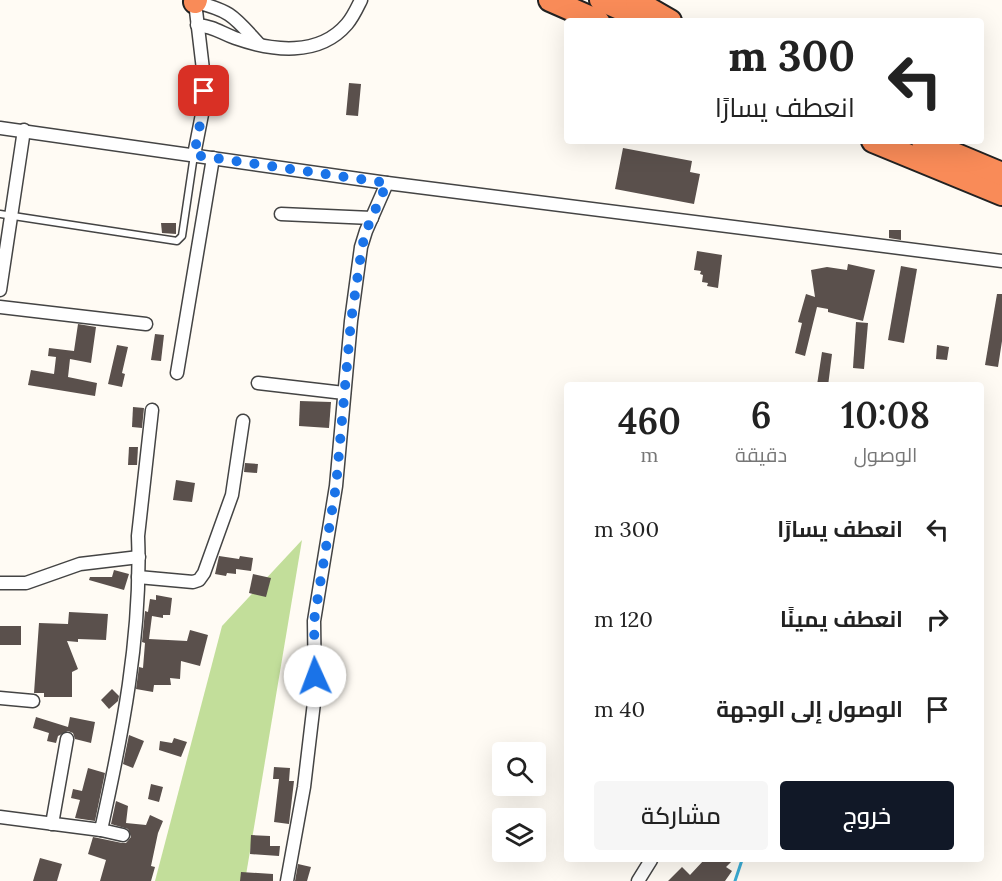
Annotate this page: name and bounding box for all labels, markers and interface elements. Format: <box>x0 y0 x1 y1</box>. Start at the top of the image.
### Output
text: 300 m <box>728 29 855 83</box>
icon: left <box>876 42 954 120</box>
pin <box>178 65 229 116</box>
icon: arrive <box>187 74 220 107</box>
text: انعطف يسارًا <box>715 90 855 124</box>
text: 6 <box>751 392 771 438</box>
text: 10:08 <box>841 392 930 438</box>
text: 460 <box>618 398 681 444</box>
text: m <box>641 442 658 467</box>
text: دقيقة <box>735 442 787 467</box>
text: الوصول <box>854 442 917 467</box>
icon: left <box>921 513 954 546</box>
text: 300 m <box>594 515 659 543</box>
text: انعطف يسارًا <box>777 515 903 543</box>
icon: right <box>921 603 954 636</box>
text: 120 m <box>594 605 653 633</box>
text: انعطف يمينًا <box>780 605 903 633</box>
position arrow <box>283 644 347 708</box>
icon: arrive <box>921 693 954 726</box>
text: 40 m <box>594 695 645 723</box>
text: الوصول إلى الوجهة <box>716 695 903 723</box>
map controls <box>492 742 546 862</box>
button: search <box>492 742 546 796</box>
button: مشاركة <box>594 781 768 850</box>
button: خروج <box>780 781 954 850</box>
button: layers <box>492 808 546 862</box>

